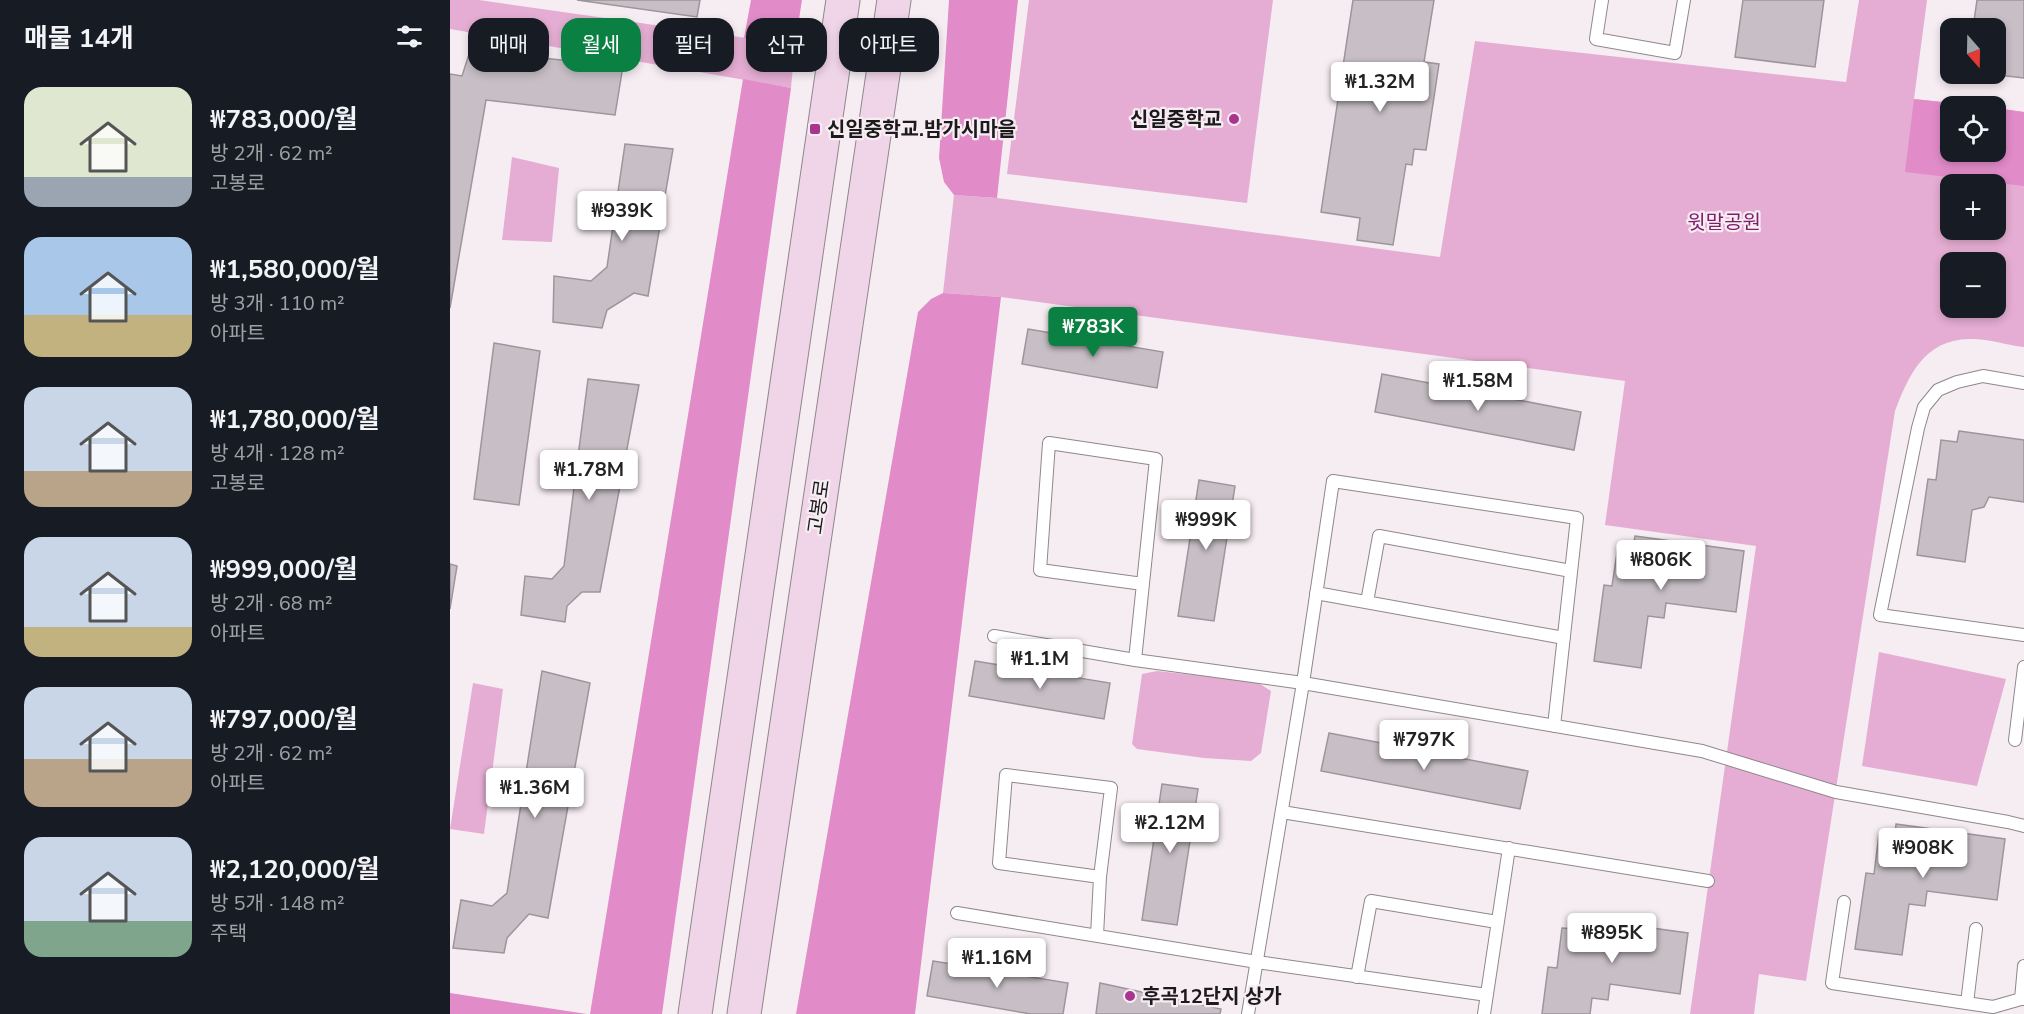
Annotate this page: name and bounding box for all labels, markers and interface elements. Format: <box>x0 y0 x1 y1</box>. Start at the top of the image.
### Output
chip: 매매 <box>468 18 549 72</box>
chip: 월세 <box>561 18 641 72</box>
chip: 필터 <box>653 18 734 72</box>
chip: 신규 <box>746 18 827 72</box>
chip: 아파트 <box>839 18 939 72</box>
north arrow <box>1940 18 2006 84</box>
map controls <box>1940 18 2006 318</box>
icon: filters <box>393 20 426 53</box>
text: 매물 14개 <box>24 21 134 56</box>
pin: ₩1.32M <box>1331 62 1429 113</box>
text: ₩1.32M <box>1345 68 1415 95</box>
button: locate <box>1940 96 2006 162</box>
text: ₩783,000/월 <box>210 102 358 137</box>
place label: 신일중학교 <box>1130 106 1222 133</box>
icon: home <box>72 111 144 183</box>
marker: 신일중학교 <box>1227 112 1241 126</box>
place label: 신일중학교.밤가시마을 <box>827 116 1016 143</box>
marker: 신일중학교.밤가시마을 <box>808 122 822 136</box>
text: 방 2개 · 62 m² <box>210 140 333 167</box>
text: 고봉로 <box>210 170 265 197</box>
button: + <box>1940 174 2006 240</box>
pin: ₩939K <box>580 191 664 242</box>
text: ₩939K <box>591 197 653 224</box>
park label: 윗말공원 <box>1687 209 1761 236</box>
text: ₩1,580,000/월 <box>210 252 380 287</box>
button: − <box>1940 252 2006 318</box>
icon: home <box>72 261 144 333</box>
text: 방 3개 · 110 m² <box>210 290 345 317</box>
pin: ₩783K <box>1051 307 1135 358</box>
text: ₩783K <box>1062 313 1124 340</box>
text: 아파트 <box>210 320 265 347</box>
pin: ₩1.58M <box>1429 361 1527 412</box>
text: ₩1.58M <box>1443 367 1513 394</box>
text: ₩1,780,000/월 <box>210 402 380 437</box>
icon: home <box>72 411 144 483</box>
text: 방 4개 · 128 m² <box>210 440 345 467</box>
pin: ₩1.78M <box>540 450 638 501</box>
text: ₩1.78M <box>554 456 624 483</box>
text: 고봉로 <box>210 470 265 497</box>
street label: 고봉로 <box>802 478 836 536</box>
pin: ₩999K <box>1164 500 1248 551</box>
text: ₩999K <box>1175 506 1237 533</box>
pin: ₩806K <box>1619 540 1703 591</box>
text: ₩806K <box>1630 546 1692 573</box>
text: ₩999,000/월 <box>210 552 358 587</box>
icon: home <box>72 561 144 633</box>
text: 방 2개 · 68 m² <box>210 590 333 617</box>
text: 아파트 <box>210 620 265 647</box>
pin: ₩1.1M <box>998 639 1082 690</box>
text: ₩1.1M <box>1011 645 1069 672</box>
text: ₩797,000/월 <box>210 702 358 737</box>
icon: home <box>72 711 144 783</box>
pin: ₩797K <box>1382 720 1466 771</box>
text: ₩797K <box>1393 726 1455 753</box>
text: 방 2개 · 62 m² <box>210 740 333 767</box>
pin: ₩1.36M <box>486 768 584 819</box>
text: 아파트 <box>210 770 265 797</box>
text: ₩1.36M <box>500 774 570 801</box>
pin: ₩2.12M <box>1121 803 1219 854</box>
text: ₩2.12M <box>1135 809 1205 836</box>
pin: ₩908K <box>1881 828 1965 879</box>
text: ₩908K <box>1892 834 1954 861</box>
text: ₩2,120,000/월 <box>210 852 380 887</box>
icon: home <box>72 861 144 933</box>
text: 방 5개 · 148 m² <box>210 890 345 917</box>
pin: ₩895K <box>1570 913 1654 964</box>
text: ₩895K <box>1581 919 1643 946</box>
text: 주택 <box>210 920 247 947</box>
pin: ₩1.16M <box>948 938 1046 989</box>
text: ₩1.16M <box>962 944 1032 971</box>
place label: 후곡12단지 상가 <box>1142 983 1282 1010</box>
marker: 후곡12단지 상가 <box>1123 989 1137 1003</box>

